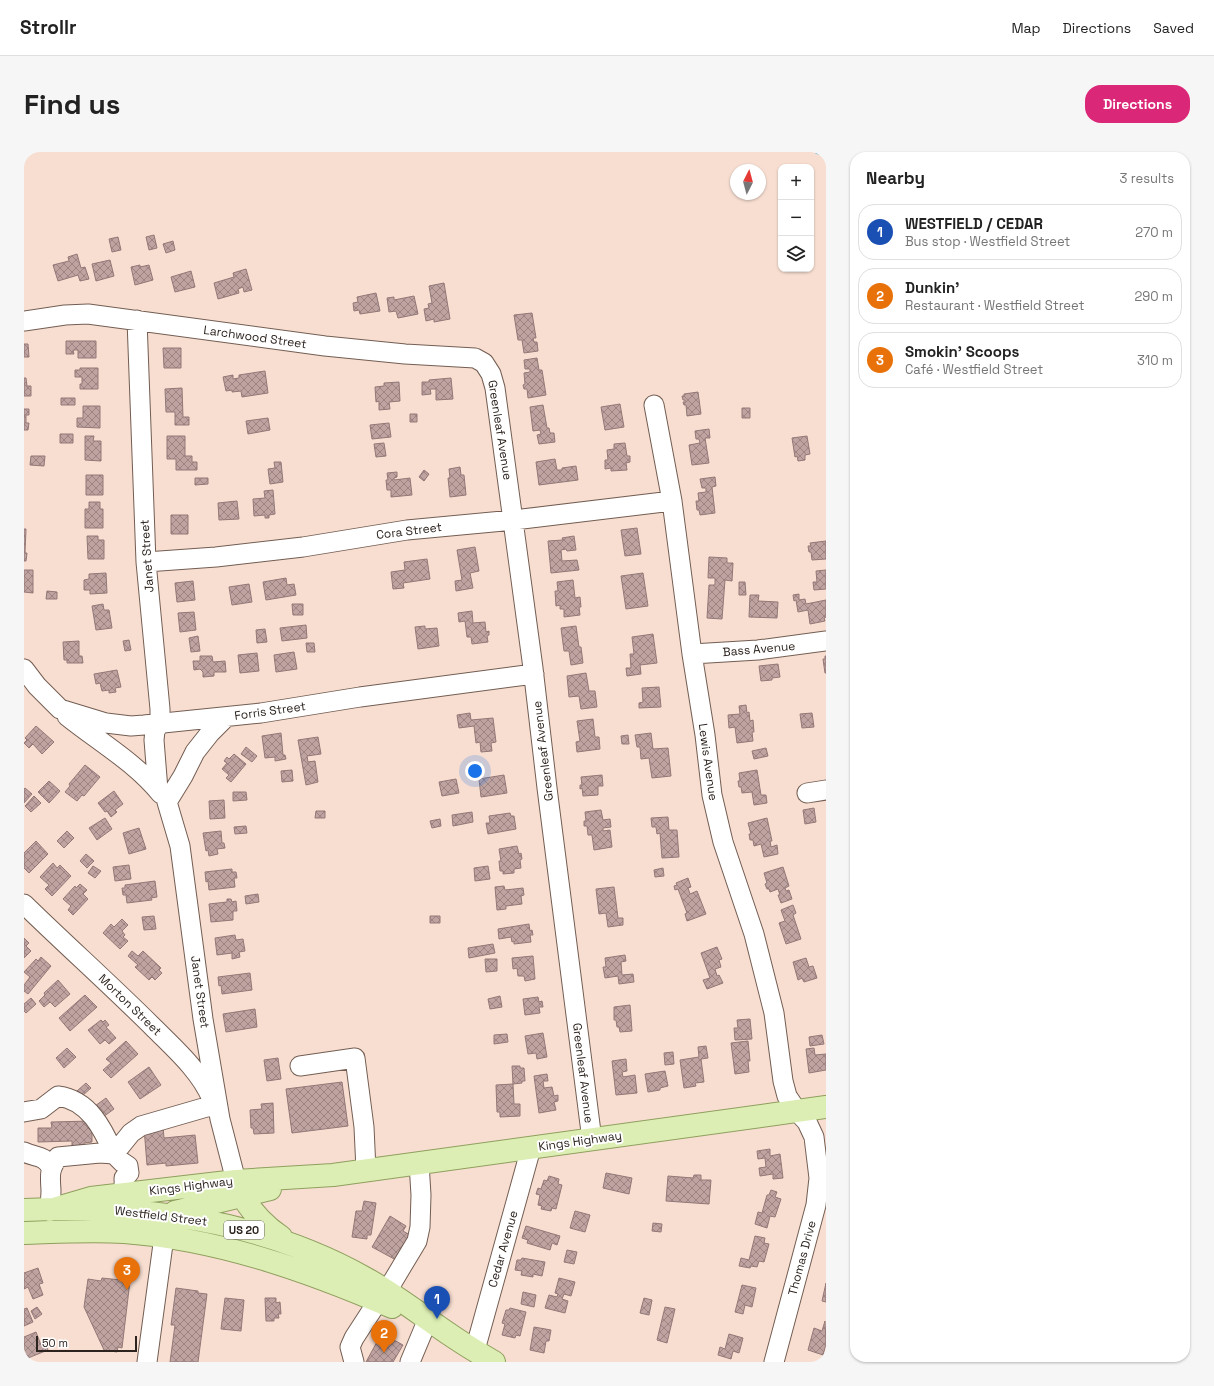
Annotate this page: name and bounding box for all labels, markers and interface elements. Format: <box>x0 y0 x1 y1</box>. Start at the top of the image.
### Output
text: Strollr <box>20 15 77 40</box>
text: Map <box>1011 19 1041 37</box>
text: Directions <box>1063 19 1131 37</box>
text: Saved <box>1153 19 1194 37</box>
button: Directions <box>1085 85 1190 123</box>
text: Find us <box>24 86 121 122</box>
north arrow <box>730 164 766 200</box>
map controls <box>778 164 814 272</box>
button: + <box>778 164 814 200</box>
text: Nearby <box>866 167 925 189</box>
text: 3 results <box>1120 170 1174 187</box>
button: − <box>778 200 814 236</box>
text: WESTFIELD / CEDAR <box>905 214 1043 233</box>
text: 1 <box>877 224 883 241</box>
text: 270 m <box>1135 224 1173 241</box>
text: Bus stop · Westfield Street <box>905 233 1070 250</box>
button: layers <box>778 236 814 272</box>
text: Dunkin' <box>905 278 959 297</box>
text: 2 <box>876 288 884 305</box>
text: 290 m <box>1134 288 1173 305</box>
text: Restaurant · Westfield Street <box>905 297 1084 314</box>
street label: Larchwood Street <box>202 322 308 352</box>
text: Smokin' Scoops <box>905 342 1019 361</box>
text: 3 <box>876 352 884 369</box>
text: 310 m <box>1137 352 1173 369</box>
text: Café · Westfield Street <box>905 361 1043 378</box>
street label: Greenleaf Avenue <box>484 379 516 481</box>
street label: Janet Street <box>136 519 158 593</box>
street label: Cora Street <box>375 519 443 543</box>
street label: Bass Avenue <box>722 638 796 660</box>
street label: Forris Street <box>233 698 307 724</box>
street label: Greenleaf Avenue <box>529 700 557 802</box>
street label: Lewis Avenue <box>695 722 721 802</box>
your location <box>465 761 485 781</box>
street label: Janet Street <box>187 955 213 1029</box>
street label: Morton Street <box>95 971 165 1039</box>
street label: Greenleaf Avenue <box>569 1022 597 1124</box>
street label: Kings Highway <box>537 1127 623 1155</box>
street label: Kings Highway <box>148 1173 234 1199</box>
street label: Westfield Street <box>114 1202 208 1230</box>
street label: Cedar Avenue <box>484 1209 522 1289</box>
street label: Thomas Drive <box>784 1219 820 1297</box>
road number: US 20 <box>224 1221 264 1239</box>
pin: 3 <box>114 1257 140 1290</box>
pin: 1 <box>424 1286 450 1319</box>
pin: 2 <box>371 1320 397 1353</box>
scale bar <box>36 1334 137 1353</box>
text: 50 m <box>42 1336 68 1350</box>

